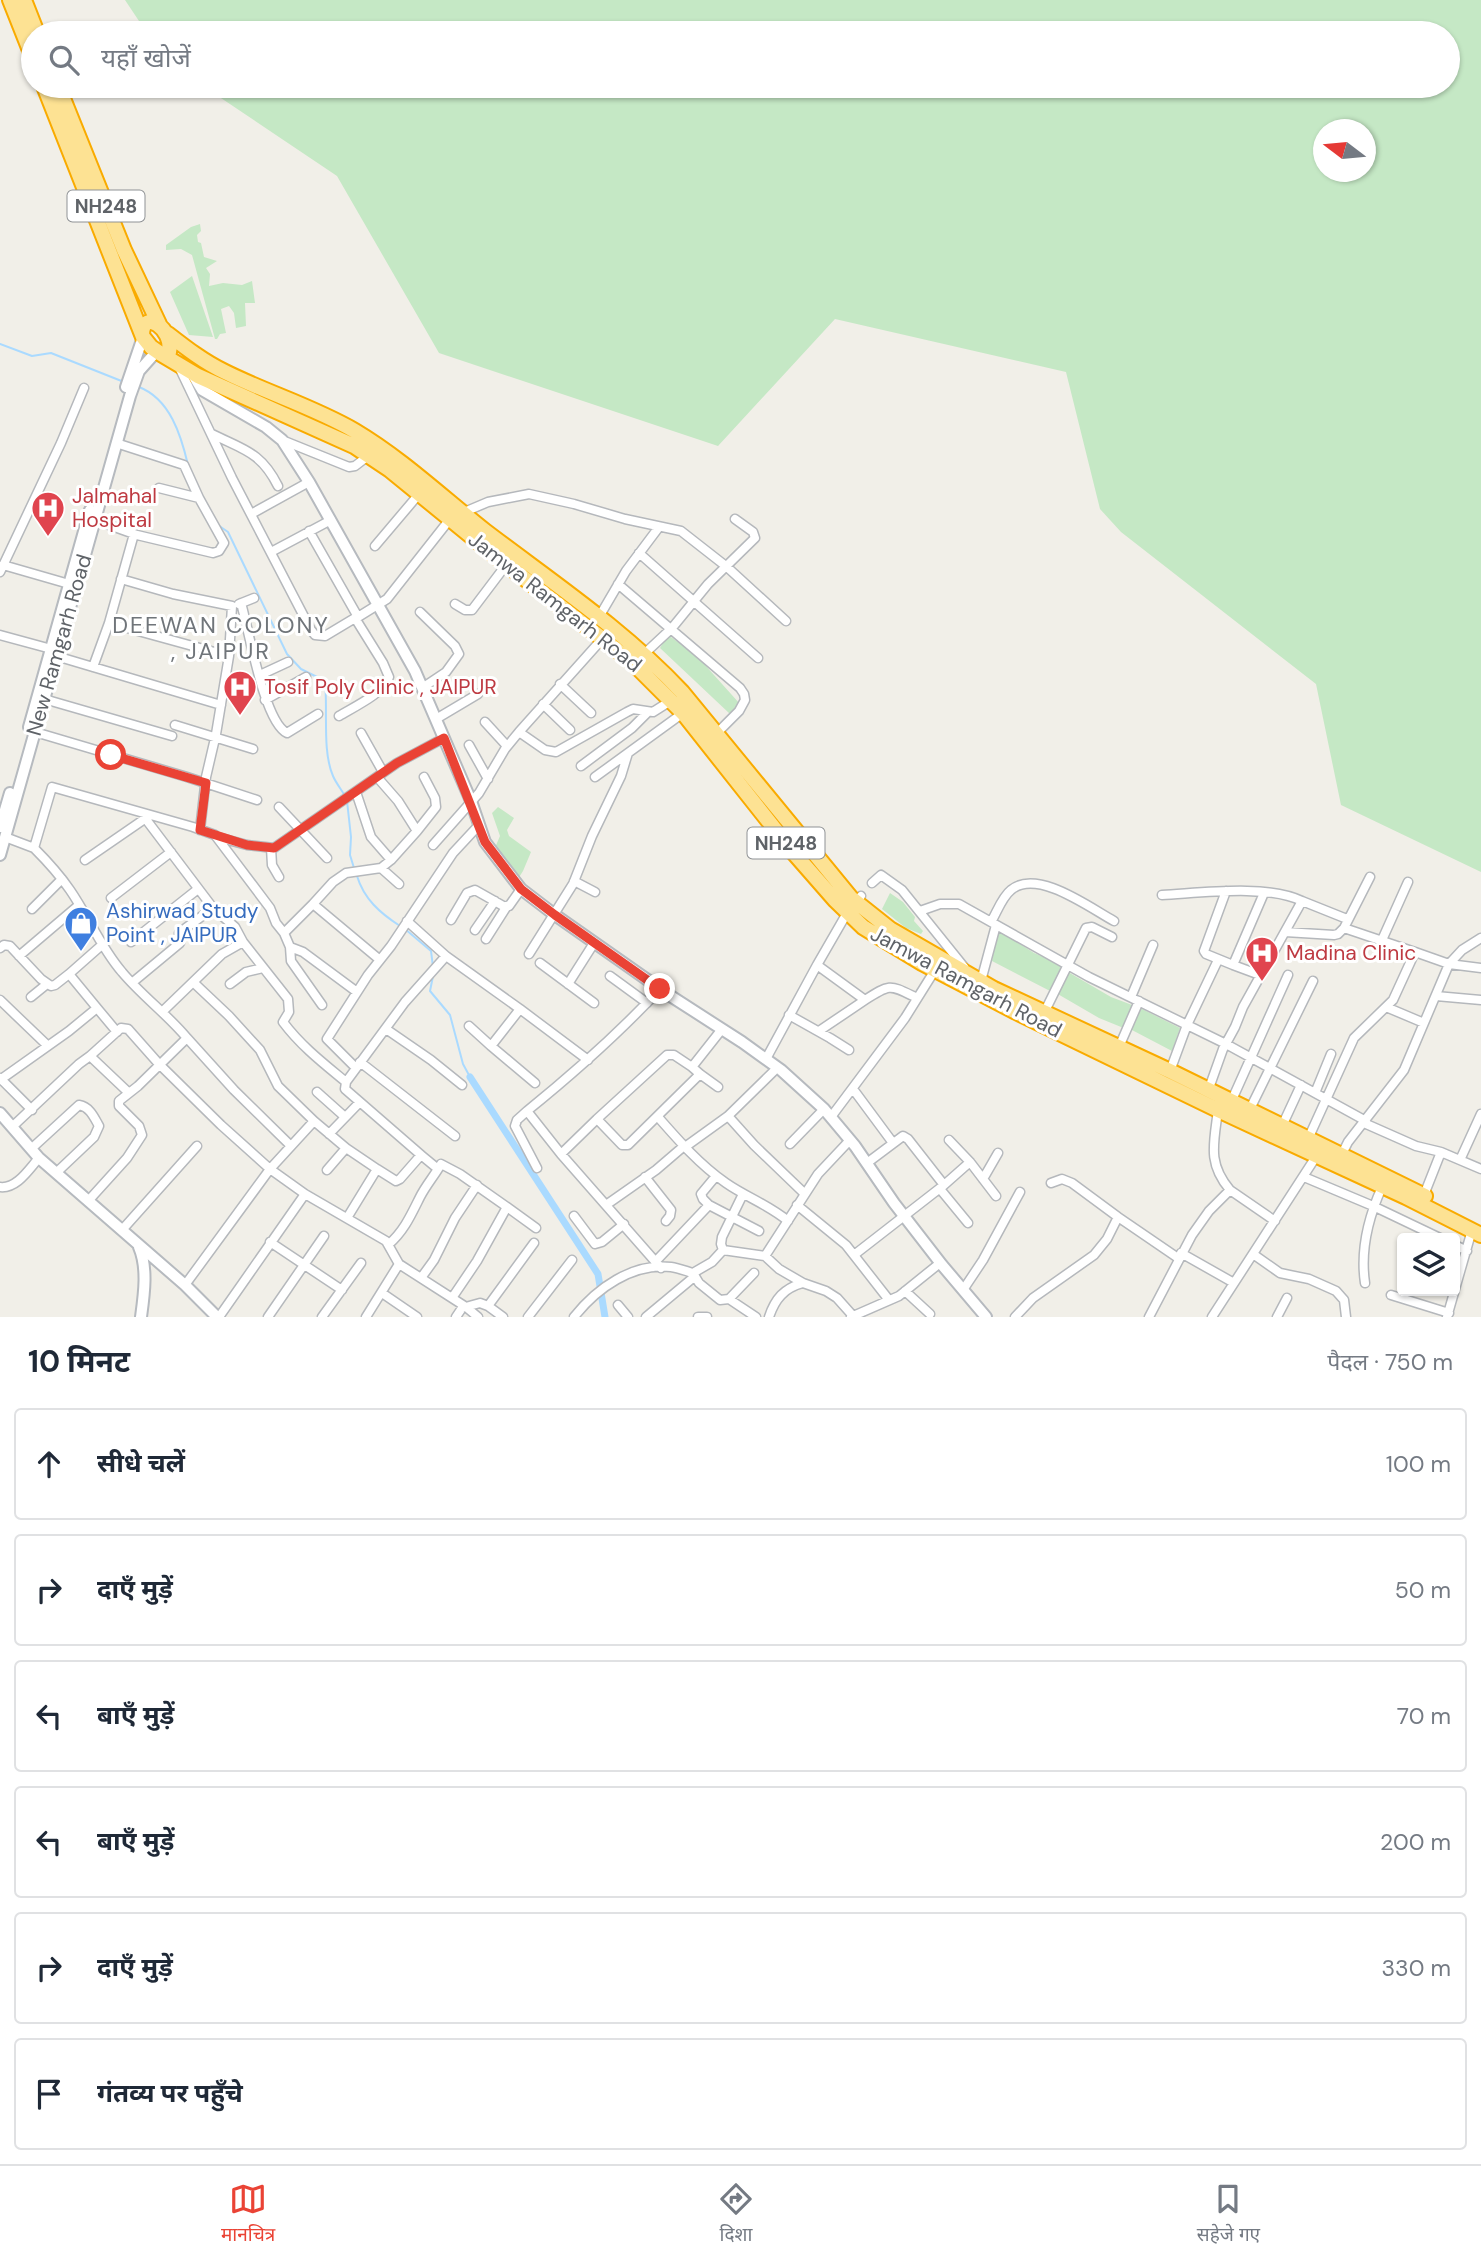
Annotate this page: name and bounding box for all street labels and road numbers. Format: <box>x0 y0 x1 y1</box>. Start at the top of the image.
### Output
road number: NH248 <box>68 190 144 222</box>
street label: Jamwa Ramgarh Road <box>462 525 648 679</box>
street label: New Ramgarh Road <box>20 551 98 739</box>
road number: NH248 <box>748 828 824 858</box>
street label: Jamwa Ramgarh Road <box>865 920 1067 1044</box>

